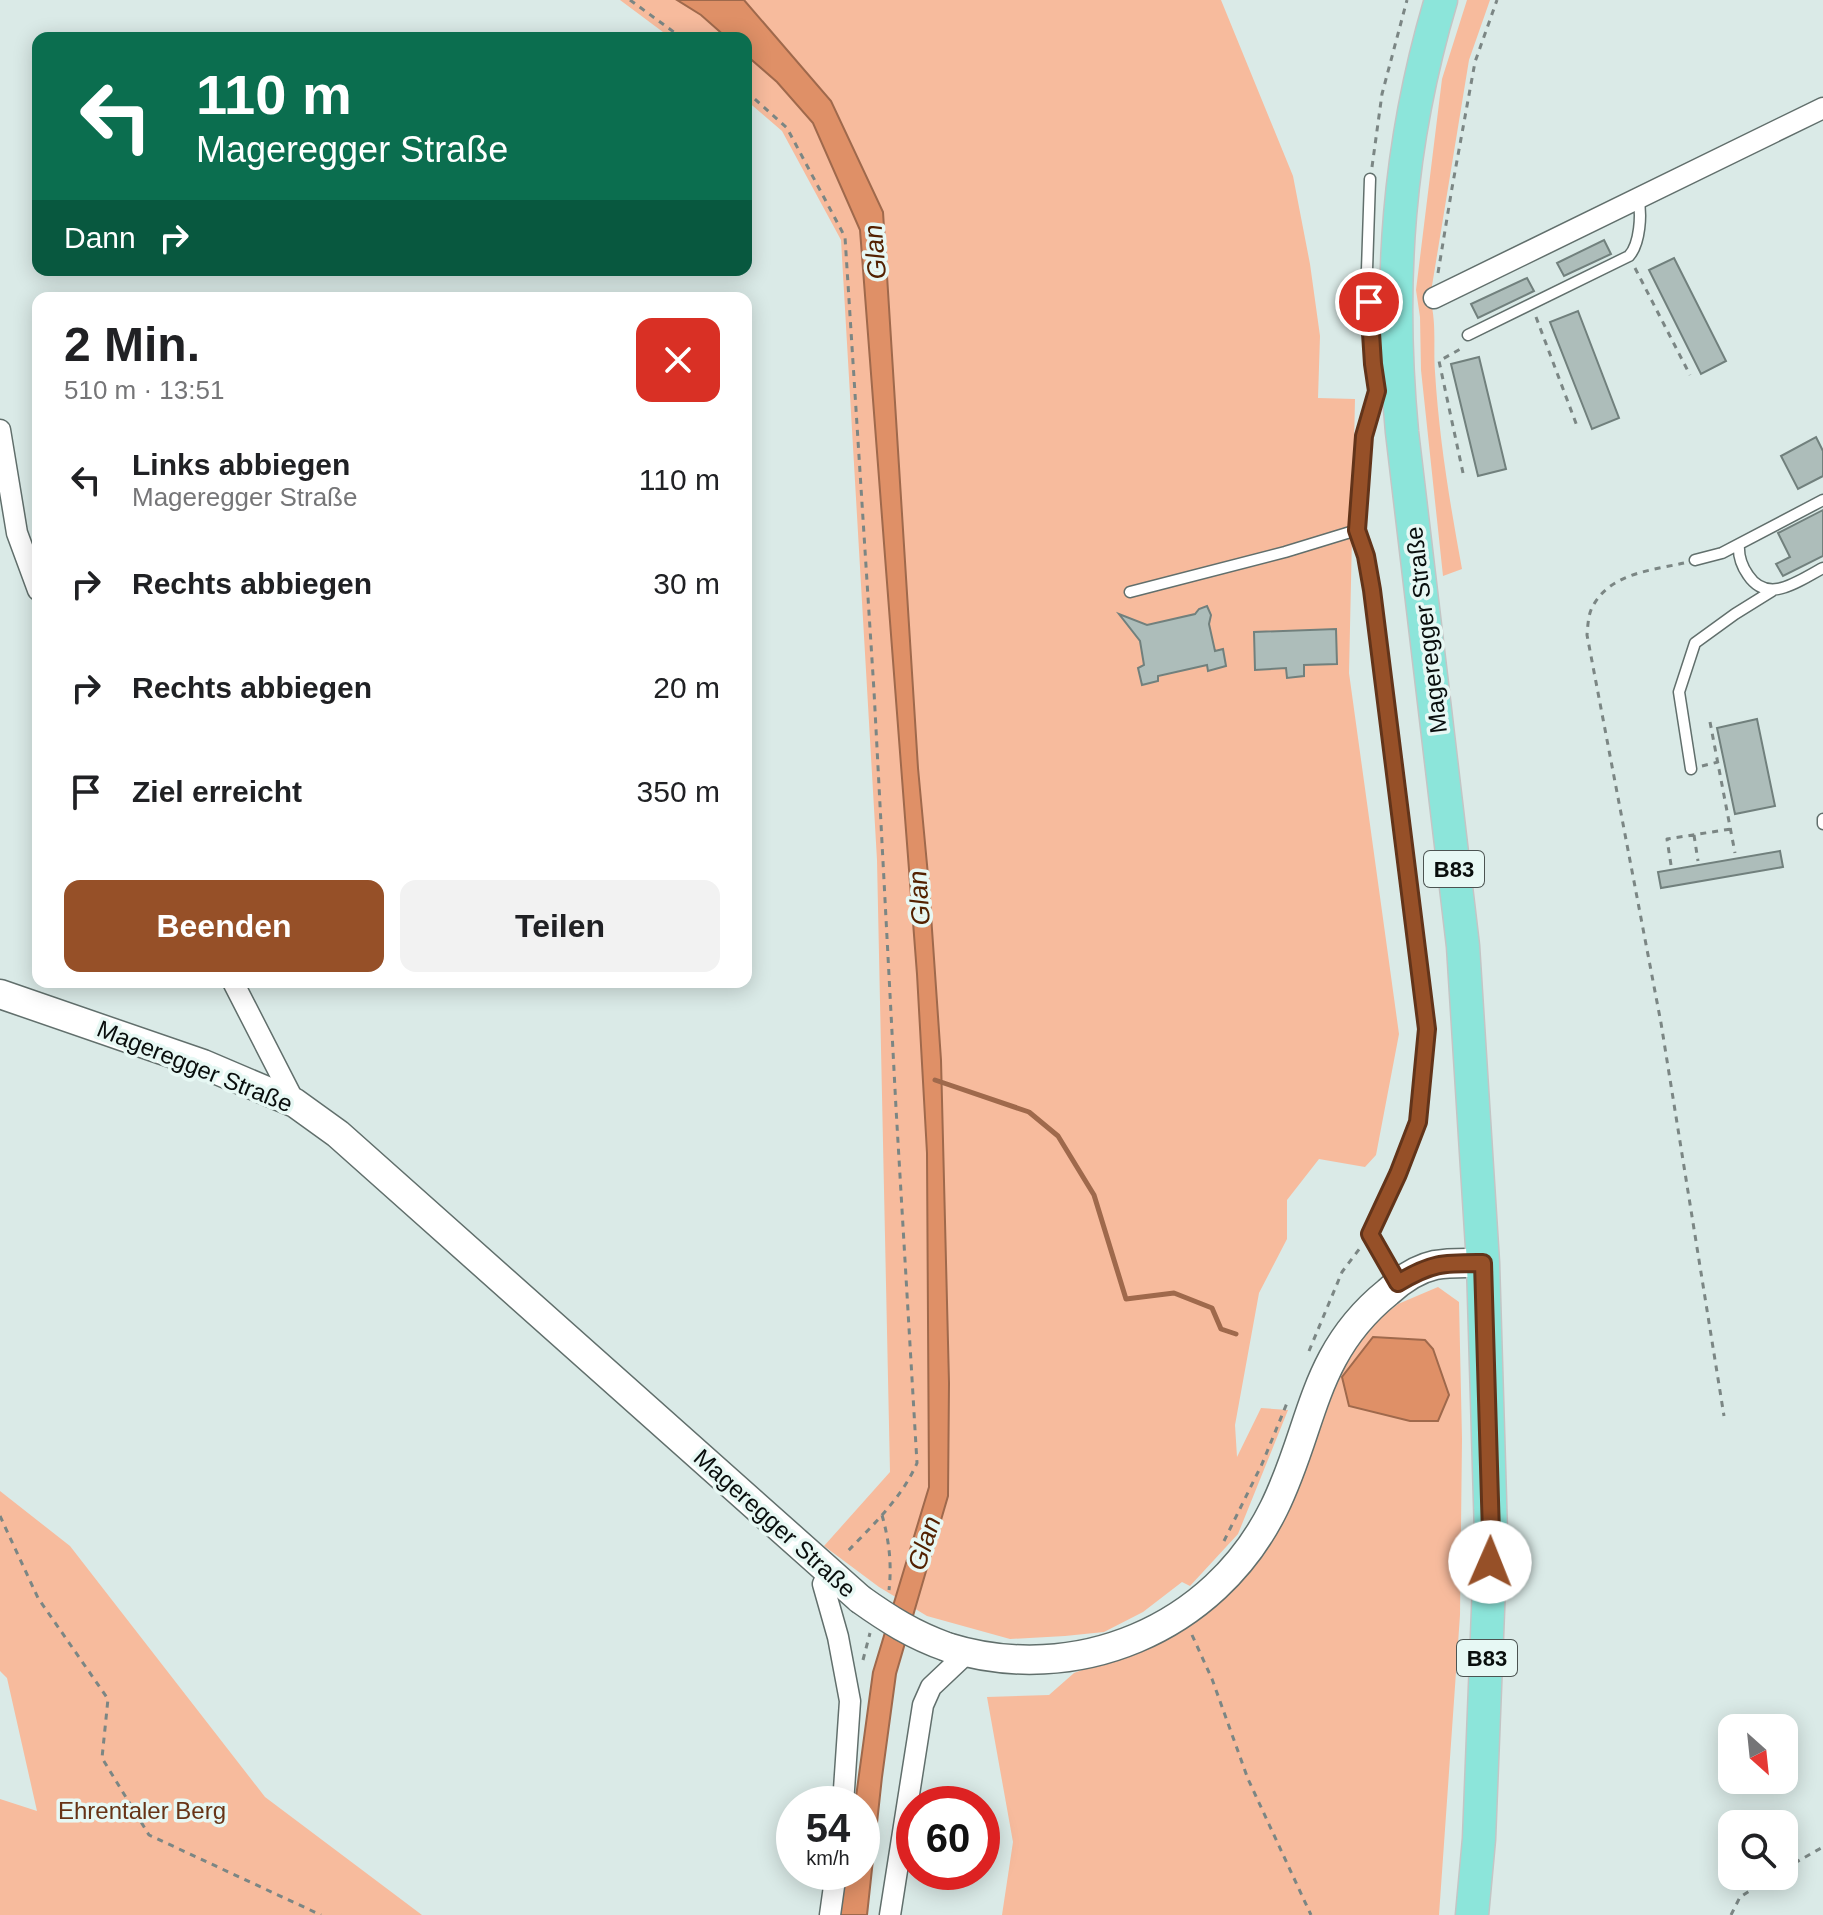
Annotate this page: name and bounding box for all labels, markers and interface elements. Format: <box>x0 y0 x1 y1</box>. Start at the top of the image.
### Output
text: 110 m <box>196 63 352 126</box>
icon: left <box>64 64 168 168</box>
text: Mageregger Straße <box>196 129 508 170</box>
icon: right <box>152 216 196 260</box>
text: Dann <box>64 221 136 254</box>
water label: Glan <box>858 223 892 281</box>
pin <box>1335 268 1403 336</box>
icon: arrive <box>1347 280 1391 324</box>
text: 2 Min. <box>64 318 200 371</box>
button: close <box>636 318 720 402</box>
text: 510 m · 13:51 <box>64 375 224 405</box>
text: Links abbiegen <box>132 448 350 481</box>
icon: left <box>64 458 108 502</box>
text: 110 m <box>639 463 720 496</box>
text: Mageregger Straße <box>132 482 357 512</box>
street label: Mageregger Straße <box>1400 525 1452 735</box>
icon: right <box>64 562 108 606</box>
text: Rechts abbiegen <box>132 567 372 600</box>
text: 30 m <box>653 567 720 600</box>
icon: right <box>64 666 108 710</box>
text: Rechts abbiegen <box>132 671 372 704</box>
text: 20 m <box>653 671 720 704</box>
icon: arrive <box>64 770 108 814</box>
text: Ziel erreicht <box>132 775 302 808</box>
text: 350 m <box>637 775 720 808</box>
road number: B83 <box>1424 851 1484 887</box>
water label: Glan <box>902 870 936 926</box>
button: Beenden <box>64 880 384 972</box>
button: Teilen <box>400 880 720 972</box>
street label: Mageregger Straße <box>93 1015 297 1117</box>
street label: Mageregger Straße <box>689 1443 861 1603</box>
water label: Glan <box>901 1512 947 1574</box>
position arrow <box>1448 1520 1532 1604</box>
road number: B83 <box>1457 1640 1517 1676</box>
north arrow <box>1718 1714 1798 1794</box>
map controls <box>1718 1714 1798 1890</box>
speed limit sign: 60 <box>896 1786 1000 1890</box>
park label: Ehrentaler Berg <box>58 1797 226 1824</box>
text: 54 <box>806 1806 850 1850</box>
button: search <box>1718 1810 1798 1890</box>
text: km/h <box>806 1847 850 1869</box>

